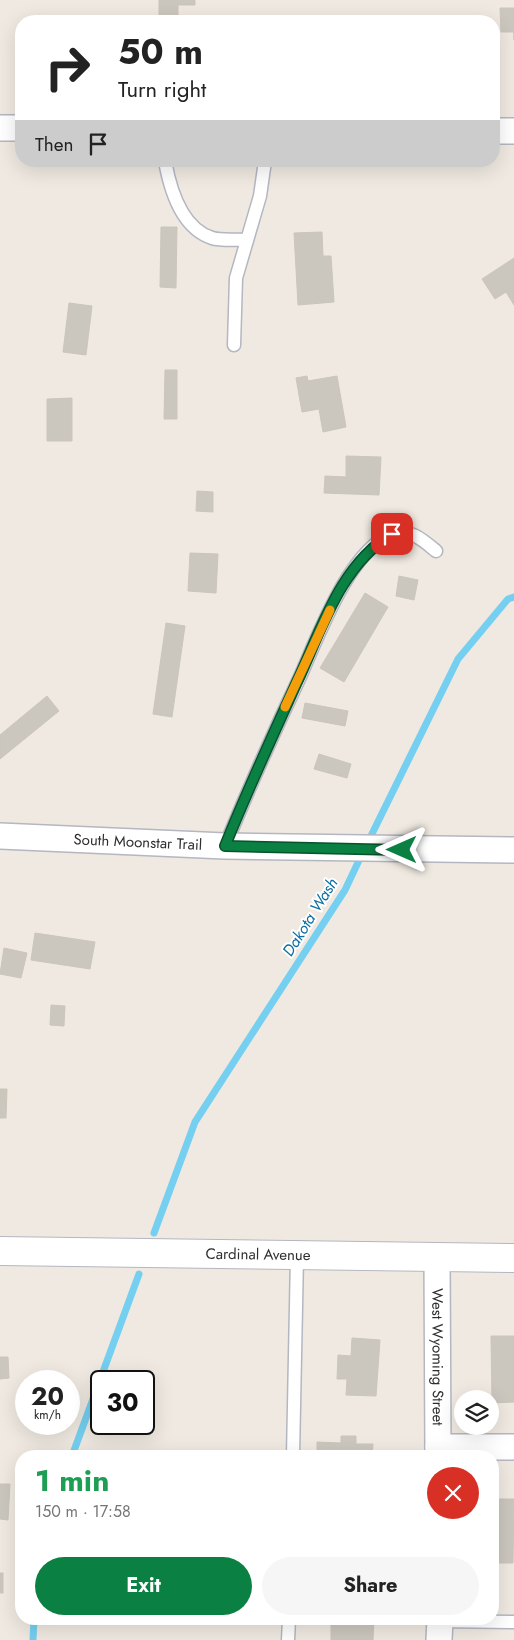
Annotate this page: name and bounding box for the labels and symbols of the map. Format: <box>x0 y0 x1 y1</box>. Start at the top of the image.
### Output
pin <box>371 513 413 555</box>
position arrow <box>375 823 427 875</box>
street label: South Moonstar Trail <box>73 828 203 856</box>
water label: Dakota Wash <box>277 873 343 961</box>
street label: Cardinal Avenue <box>205 1243 311 1266</box>
street label: West Wyoming Street <box>426 1288 449 1426</box>
speed limit sign: 30 <box>90 1370 155 1435</box>

